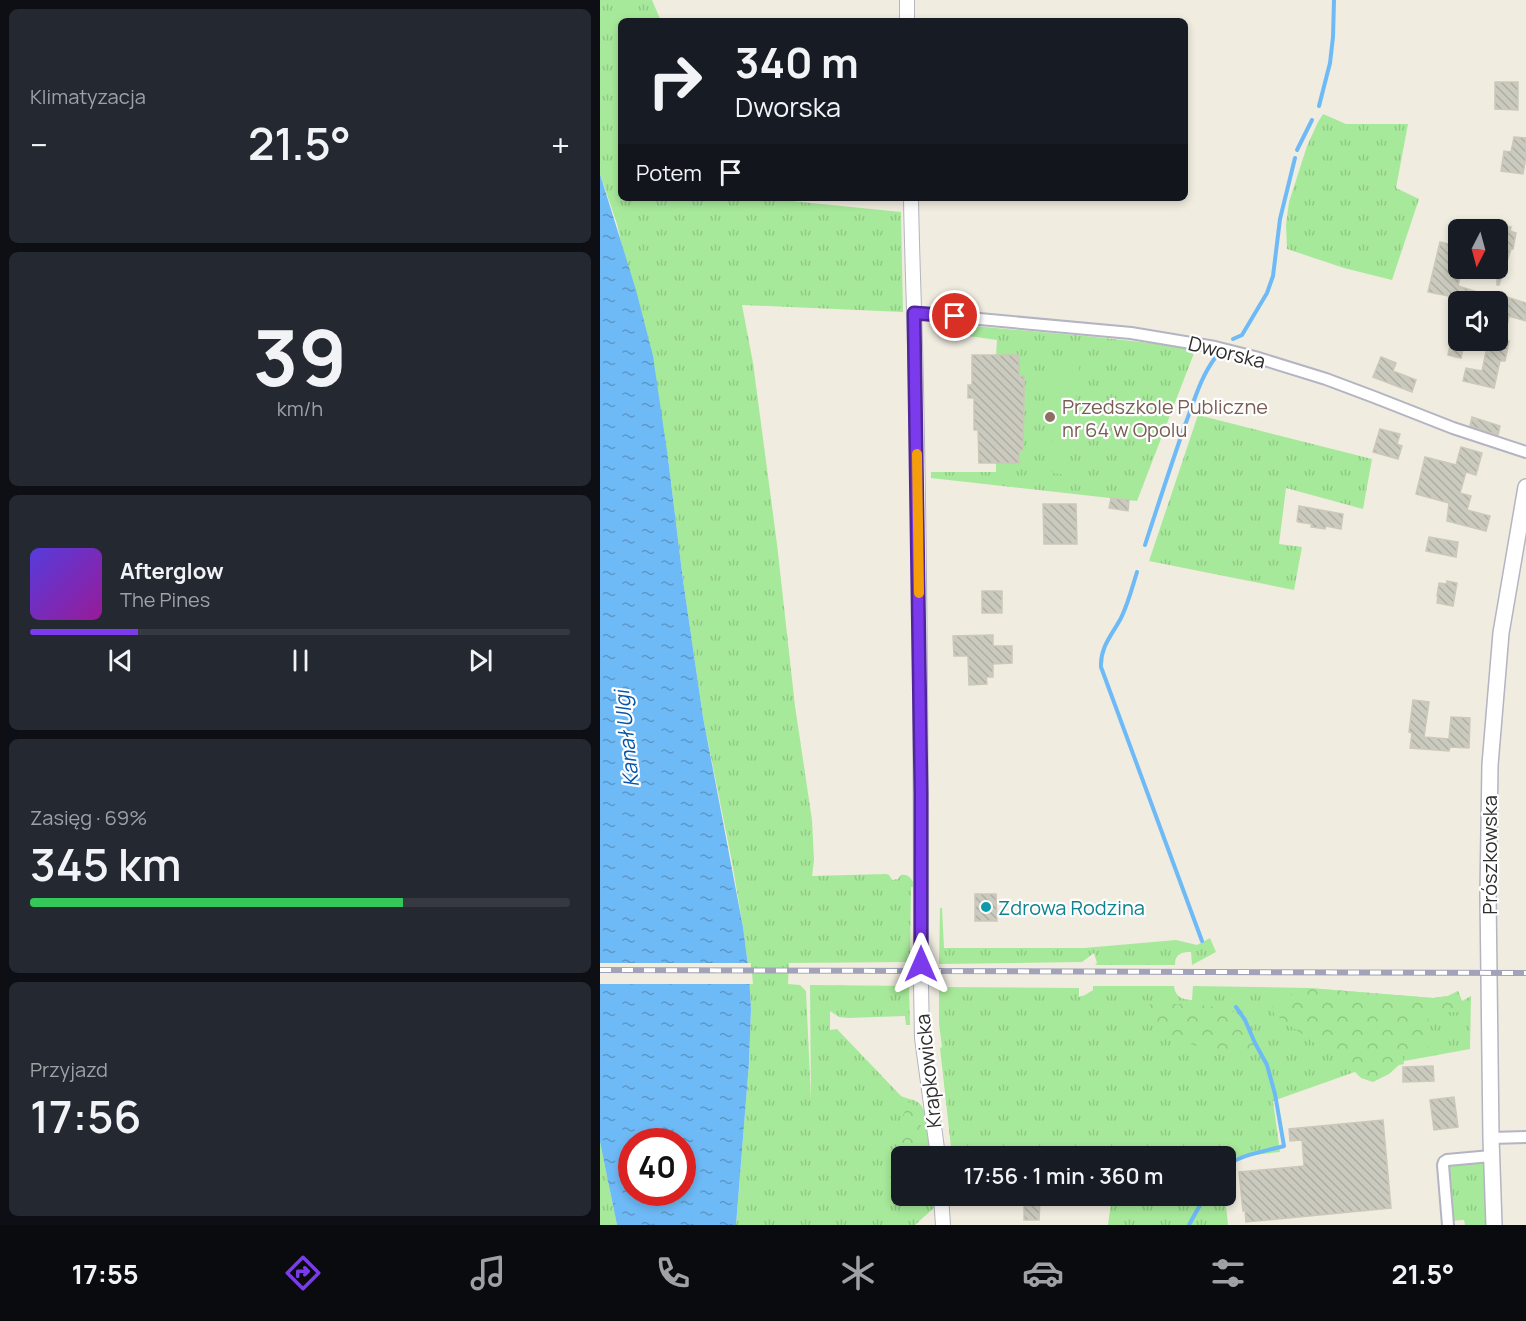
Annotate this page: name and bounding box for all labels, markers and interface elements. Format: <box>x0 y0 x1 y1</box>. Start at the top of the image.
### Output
text: 340 m <box>735 33 859 91</box>
icon: right <box>636 42 714 120</box>
text: Klimatyzacja <box>30 83 146 110</box>
text: Dworska <box>735 88 841 125</box>
text: 21.5° <box>248 112 351 174</box>
text: − <box>30 122 48 167</box>
text: + <box>551 122 570 167</box>
icon: arrive <box>714 156 747 189</box>
text: Potem <box>636 158 702 188</box>
north arrow <box>1448 219 1508 279</box>
map controls <box>1448 219 1508 351</box>
pin <box>929 290 980 341</box>
button: sound <box>1448 291 1508 351</box>
icon: arrive <box>938 299 971 332</box>
text: 39 <box>253 303 347 409</box>
street label: Dworska <box>1186 329 1268 375</box>
place label: Przedszkole Publiczne nr 64 w Opolu <box>1062 393 1268 443</box>
text: km/h <box>277 395 323 422</box>
marker: Przedszkole Publiczne nr 64 w Opolu <box>1043 410 1057 424</box>
text: Afterglow <box>120 556 224 586</box>
text: The Pines <box>120 586 210 613</box>
icon: previous <box>104 644 137 677</box>
icon: pause <box>284 644 317 677</box>
icon: next <box>464 644 497 677</box>
water label: Kanał Ulgi <box>607 686 645 789</box>
street label: Prószkowska <box>1476 795 1503 915</box>
text: Zasięg · 69% <box>30 804 147 831</box>
text: 345 km <box>30 833 181 895</box>
place label: Zdrowa Rodzina <box>998 894 1145 921</box>
marker: Zdrowa Rodzina <box>979 900 993 914</box>
position arrow <box>889 932 953 996</box>
street label: Krapkowicka <box>909 1012 947 1130</box>
text: Przyjazd <box>30 1056 108 1083</box>
text: 17:56 <box>30 1085 142 1147</box>
speed limit sign: 40 <box>618 1128 696 1206</box>
text: 17:56 · 1 min · 360 m <box>964 1161 1163 1191</box>
icon: directions <box>282 1252 324 1294</box>
icon: music <box>467 1252 509 1294</box>
icon: phone <box>652 1252 694 1294</box>
icon: climate <box>837 1252 879 1294</box>
icon: car <box>1022 1252 1064 1294</box>
icon: filters <box>1207 1252 1249 1294</box>
text: 17:55 <box>71 1255 139 1292</box>
text: 21.5° <box>1392 1255 1455 1292</box>

